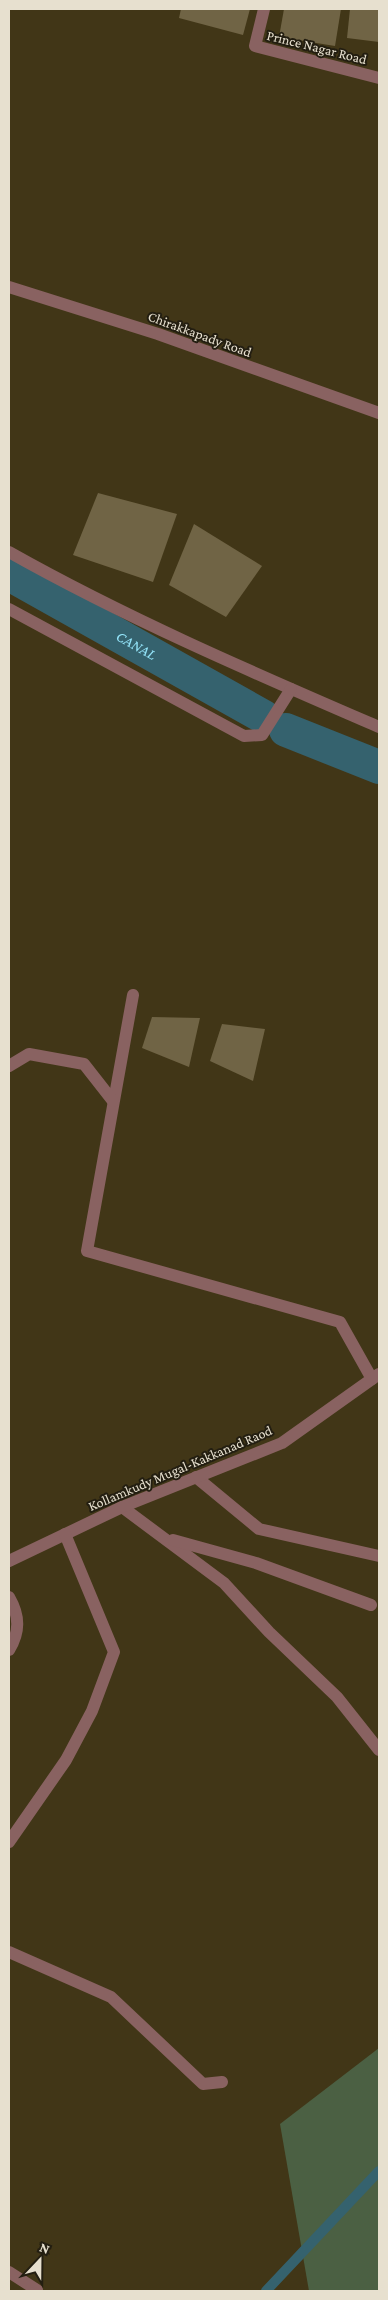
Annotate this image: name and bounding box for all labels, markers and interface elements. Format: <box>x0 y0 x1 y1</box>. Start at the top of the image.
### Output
street label: Prince Nagar Road <box>265 27 369 67</box>
street label: Chirakkapady Road <box>146 308 255 360</box>
water label: CANAL <box>114 628 159 663</box>
street label: Kollamkudy Mugal-Kakkanad Raod <box>86 1422 275 1514</box>
north arrow <box>15 2235 65 2285</box>
text: N <box>37 2239 53 2257</box>

